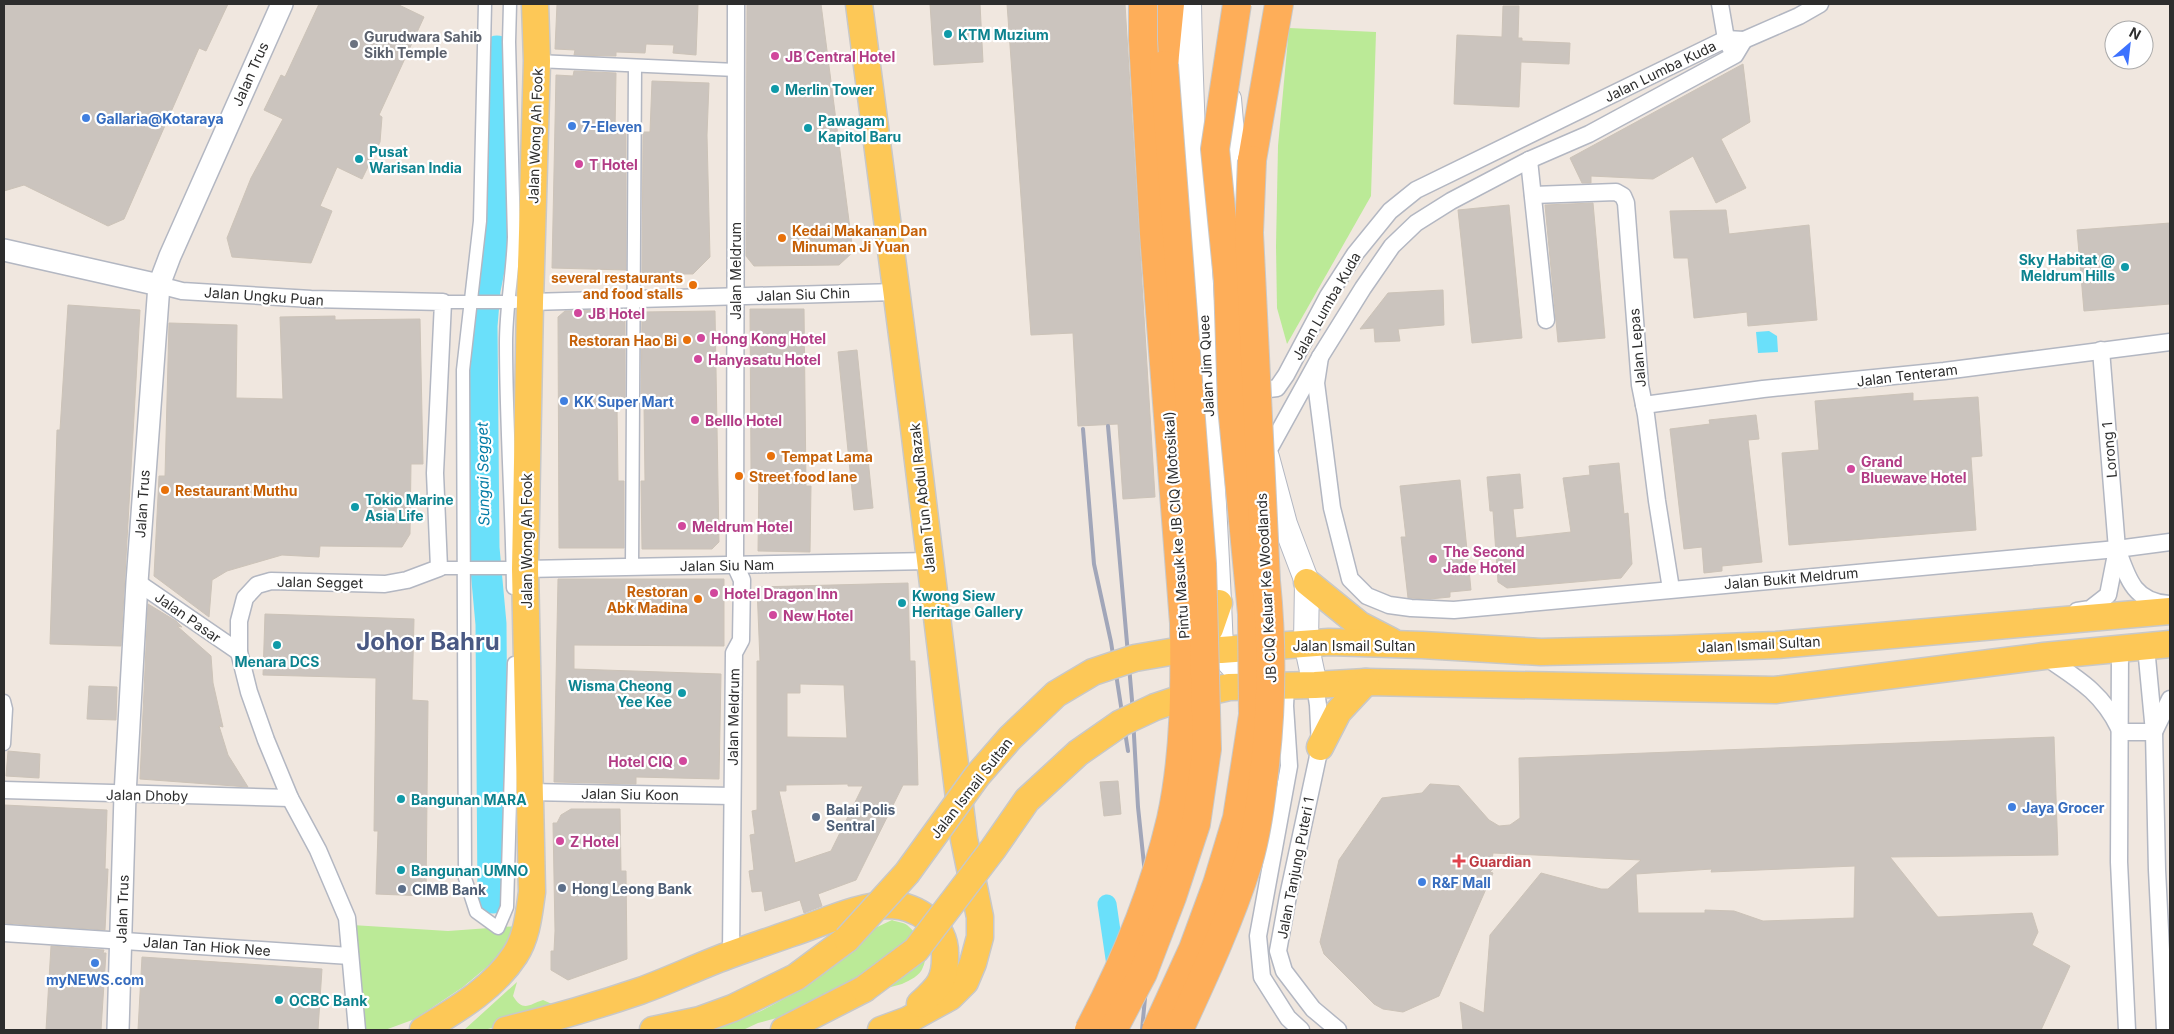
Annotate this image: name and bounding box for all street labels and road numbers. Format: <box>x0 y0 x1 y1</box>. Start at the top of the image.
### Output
street label: Jalan Lumba Kuda <box>1601 37 1719 105</box>
street label: Jalan Trus <box>228 39 272 109</box>
street label: Jalan Wong Ah Fook <box>524 68 546 204</box>
street label: Jalan Meldrum <box>727 222 744 320</box>
street label: Jalan Lumba Kuda <box>1288 249 1364 363</box>
street label: Jalan Ungku Puan <box>204 283 324 309</box>
street label: Jalan Siu Chin <box>756 284 850 304</box>
street label: Jalan Lepas <box>1625 308 1649 388</box>
street label: Jalan Jim Quee <box>1195 315 1217 417</box>
street label: Jalan Tenteram <box>1855 360 1959 390</box>
street label: Pintu Masuk ke JB CIQ (Motosikal) <box>1160 411 1192 639</box>
street label: Lorong 1 <box>2098 421 2120 479</box>
street label: Jalan Tun Abdul Razak <box>906 422 938 574</box>
street label: Jalan Trus <box>131 469 153 539</box>
street label: Jalan Wong Ah Fook <box>518 473 535 609</box>
street label: JB CIQ Keluar Ke Woodlands <box>1253 493 1279 683</box>
street label: Jalan Siu Nam <box>680 556 774 574</box>
street label: Jalan Bukit Meldrum <box>1723 564 1859 592</box>
street label: Jalan Segget <box>277 573 364 591</box>
street label: Jalan Pasar <box>152 588 224 646</box>
street label: Jalan Ismail Sultan <box>1697 632 1821 656</box>
street label: Jalan Ismail Sultan <box>1293 637 1415 654</box>
street label: Jalan Meldrum <box>724 668 742 766</box>
street label: Jalan Ismail Sultan <box>926 734 1016 842</box>
street label: Jalan Siu Koon <box>581 785 679 803</box>
street label: Jalan Dhoby <box>106 786 188 804</box>
street label: Jalan Tanjung Puteri 1 <box>1273 796 1317 940</box>
street label: Jalan Trus <box>112 874 132 944</box>
street label: Jalan Tan Hiok Nee <box>143 933 271 959</box>

